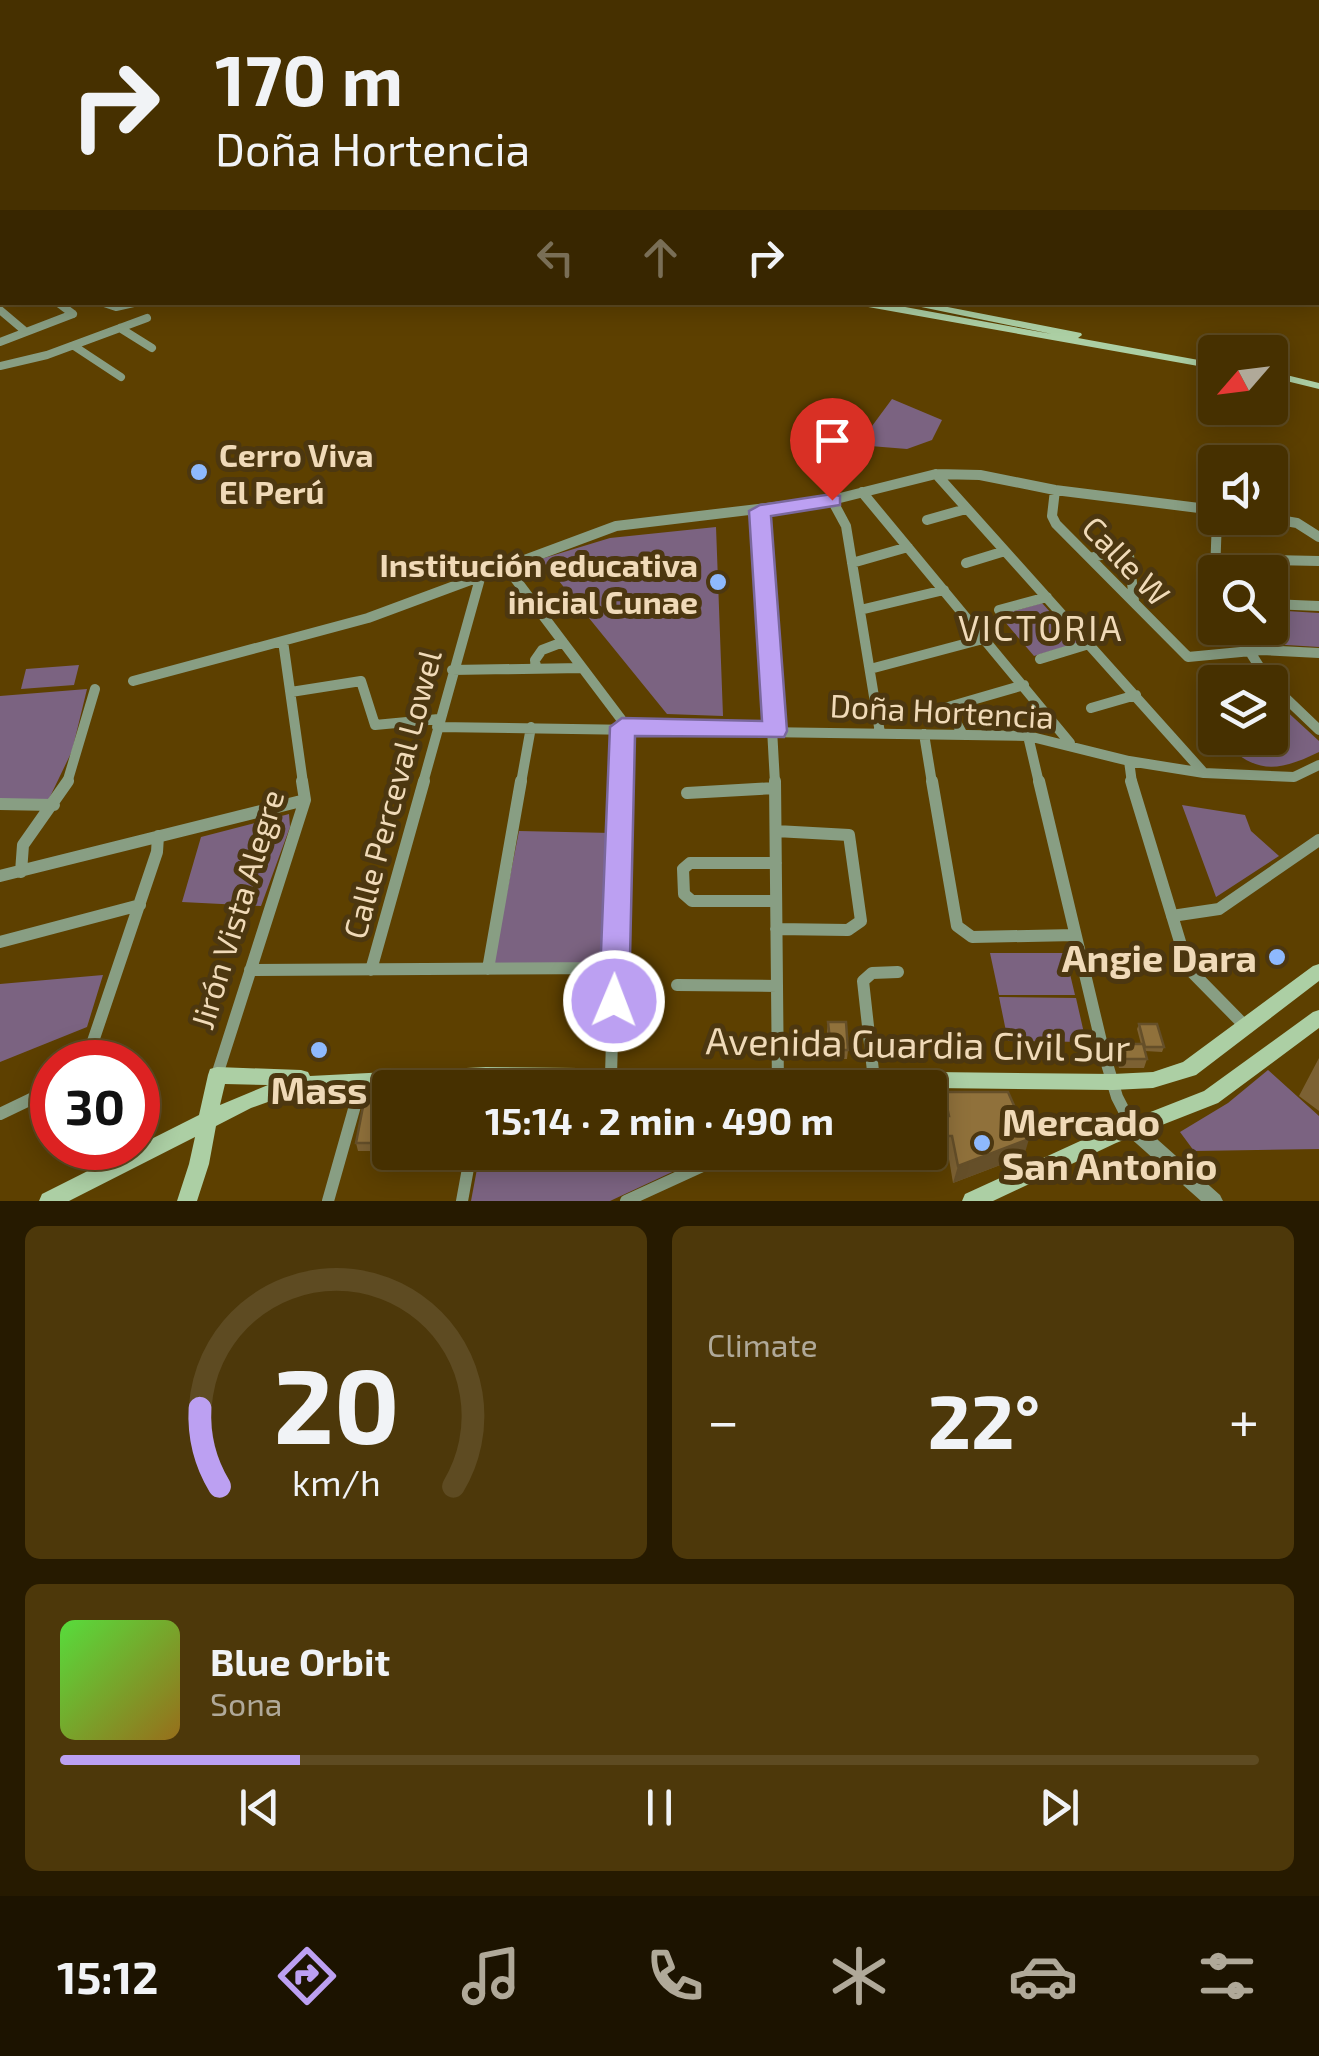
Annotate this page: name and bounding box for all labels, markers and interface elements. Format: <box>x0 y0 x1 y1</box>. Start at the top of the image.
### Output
text: 170 m <box>215 36 403 120</box>
icon: right <box>50 40 180 170</box>
text: Doña Hortencia <box>215 121 530 175</box>
icon: left <box>528 230 583 285</box>
icon: ahead <box>633 230 688 285</box>
icon: right <box>738 230 793 285</box>
north arrow <box>1198 335 1288 425</box>
map controls <box>1198 335 1288 755</box>
pin <box>790 398 875 501</box>
icon: arrive <box>805 413 860 468</box>
place label: Cerro Viva El Perú <box>219 435 373 510</box>
button: sound <box>1198 445 1288 535</box>
marker: Cerro Viva El Perú <box>188 461 210 483</box>
street label: Calle W <box>1075 508 1179 612</box>
place label: Institución educativa inicial Cunae <box>380 545 698 620</box>
button: search <box>1198 555 1288 645</box>
marker: Institución educativa inicial Cunae <box>707 571 729 593</box>
district label: VICTORIA <box>958 606 1124 648</box>
street label: Calle Perceval Lowel <box>334 645 448 943</box>
button: layers <box>1198 665 1288 755</box>
street label: Doña Hortencia <box>829 685 1055 735</box>
street label: Jirón Vista Alegre <box>182 785 290 1033</box>
place label: Angie Dara <box>1062 934 1257 980</box>
marker: Angie Dara <box>1266 946 1288 968</box>
position arrow <box>562 949 666 1053</box>
street label: Avenida Guardia Civil Sur <box>705 1016 1131 1070</box>
marker: Mass <box>308 1039 330 1061</box>
speed limit sign: 30 <box>30 1040 160 1170</box>
place label: Mass <box>271 1066 367 1112</box>
text: 15:14 · 2 min · 490 m <box>485 1097 834 1143</box>
place label: Mercado San Antonio <box>1002 1098 1217 1188</box>
marker: Mercado San Antonio <box>971 1132 993 1154</box>
text: Climate <box>707 1325 818 1363</box>
text: 20 <box>273 1340 399 1465</box>
text: 22° <box>927 1374 1040 1464</box>
text: − <box>707 1386 739 1452</box>
text: + <box>1229 1386 1259 1452</box>
text: km/h <box>292 1460 380 1503</box>
text: Blue Orbit <box>210 1638 390 1684</box>
text: Sona <box>210 1684 282 1722</box>
icon: previous <box>232 1780 287 1835</box>
icon: pause <box>632 1780 687 1835</box>
icon: next <box>1032 1780 1087 1835</box>
icon: directions <box>272 1941 342 2011</box>
icon: music <box>456 1941 526 2011</box>
icon: phone <box>640 1941 710 2011</box>
icon: climate <box>824 1941 894 2011</box>
icon: car <box>1008 1941 1078 2011</box>
icon: filters <box>1192 1941 1262 2011</box>
text: 15:12 <box>57 1949 158 2003</box>

